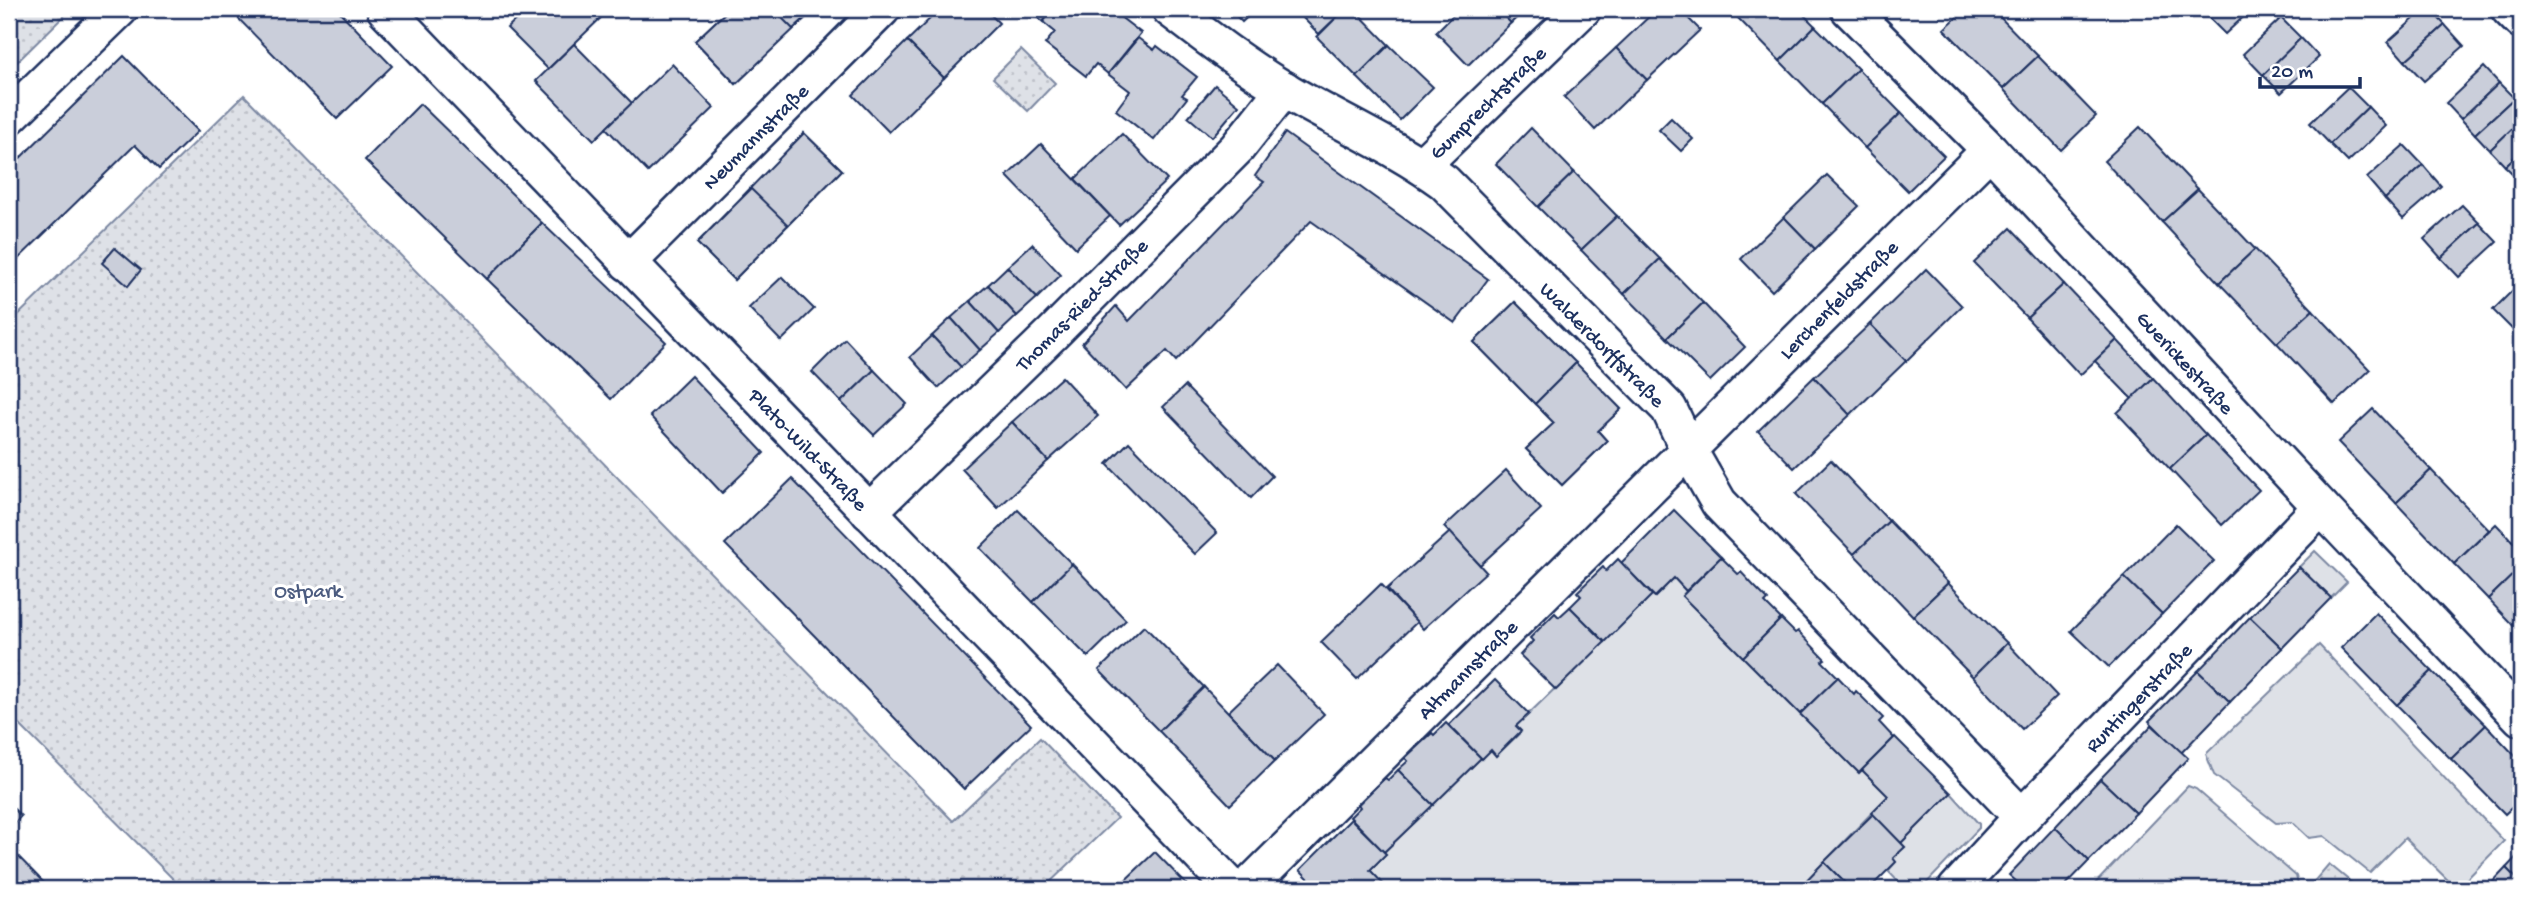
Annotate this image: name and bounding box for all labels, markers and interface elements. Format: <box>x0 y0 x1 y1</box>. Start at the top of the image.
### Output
street label: Gumprechtstraße <box>1426 42 1554 167</box>
scale bar <box>2260 46 2360 90</box>
text: 20 m <box>2271 61 2313 86</box>
street label: Neumannstraße <box>699 79 817 197</box>
street label: Thomas-Ried-Straße <box>1011 234 1156 379</box>
street label: Lerchenfeldstraße <box>1776 236 1906 366</box>
street label: Walderdorffstraße <box>1533 279 1669 415</box>
street label: Guerickestraße <box>2129 307 2238 422</box>
street label: Plato-Wild-Straße <box>741 384 872 519</box>
park label: Ostpark <box>274 581 345 606</box>
street label: Altmannstraße <box>1414 615 1525 727</box>
street label: Runtingerstraße <box>2082 638 2200 760</box>

